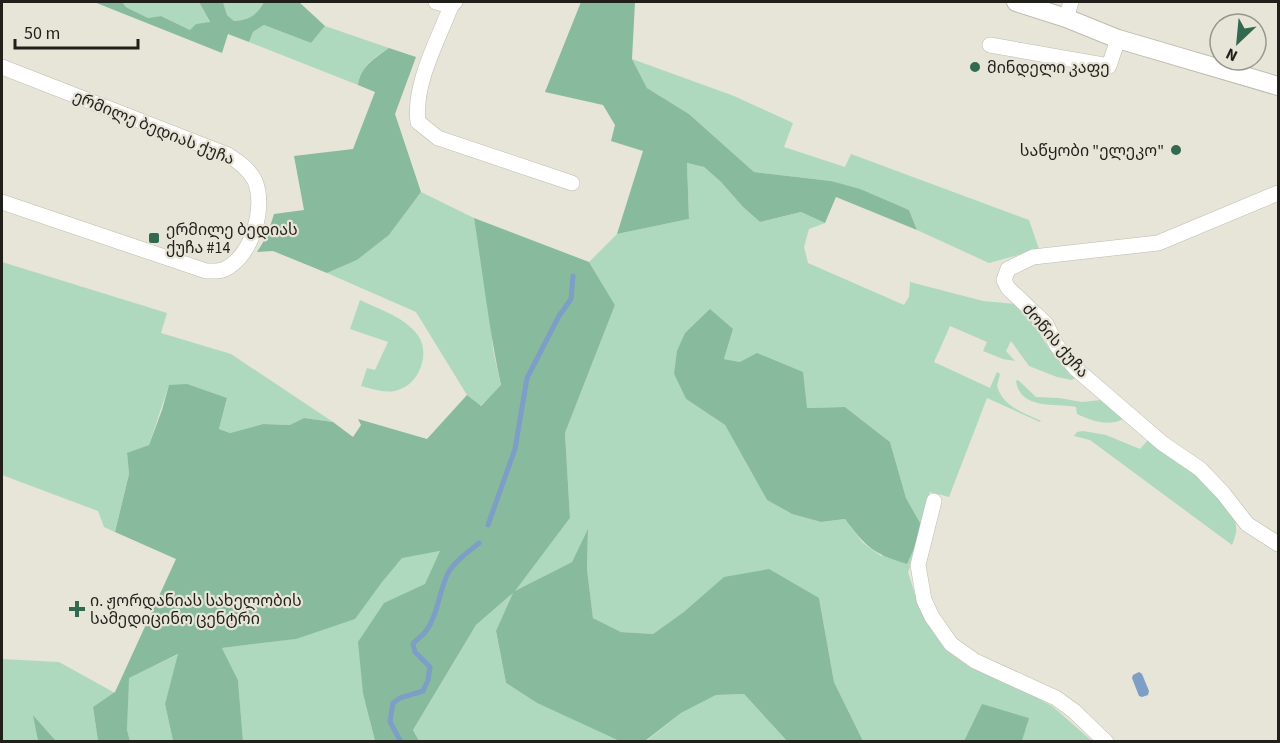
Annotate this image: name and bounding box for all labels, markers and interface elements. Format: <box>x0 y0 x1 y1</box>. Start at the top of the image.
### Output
scale bar <box>15 12 138 50</box>
north arrow <box>1208 12 1268 72</box>
text: 50 m <box>24 21 60 46</box>
text: N <box>1222 42 1241 67</box>
place label: მინდელი კაფე <box>987 57 1110 79</box>
marker: მინდელი კაფე <box>968 60 982 74</box>
street label: ერმილე ბედიას ქუჩა <box>70 85 238 170</box>
place label: საწყობი "ელეკო" <box>1020 140 1164 162</box>
marker: საწყობი "ელეკო" <box>1169 143 1183 157</box>
place label: ერმილე ბედიას ქუჩა #14 <box>166 219 298 259</box>
marker: ერმილე ბედიას ქუჩა #14 <box>147 231 161 245</box>
street label: ძოწის ქუჩა <box>1017 299 1094 382</box>
place label: ი. ჟორდანიას სახელობის სამედიცინო ცენტრი <box>90 590 302 630</box>
marker: ი. ჟორდანიას სახელობის სამედიცინო ცენტრი <box>68 600 86 618</box>

